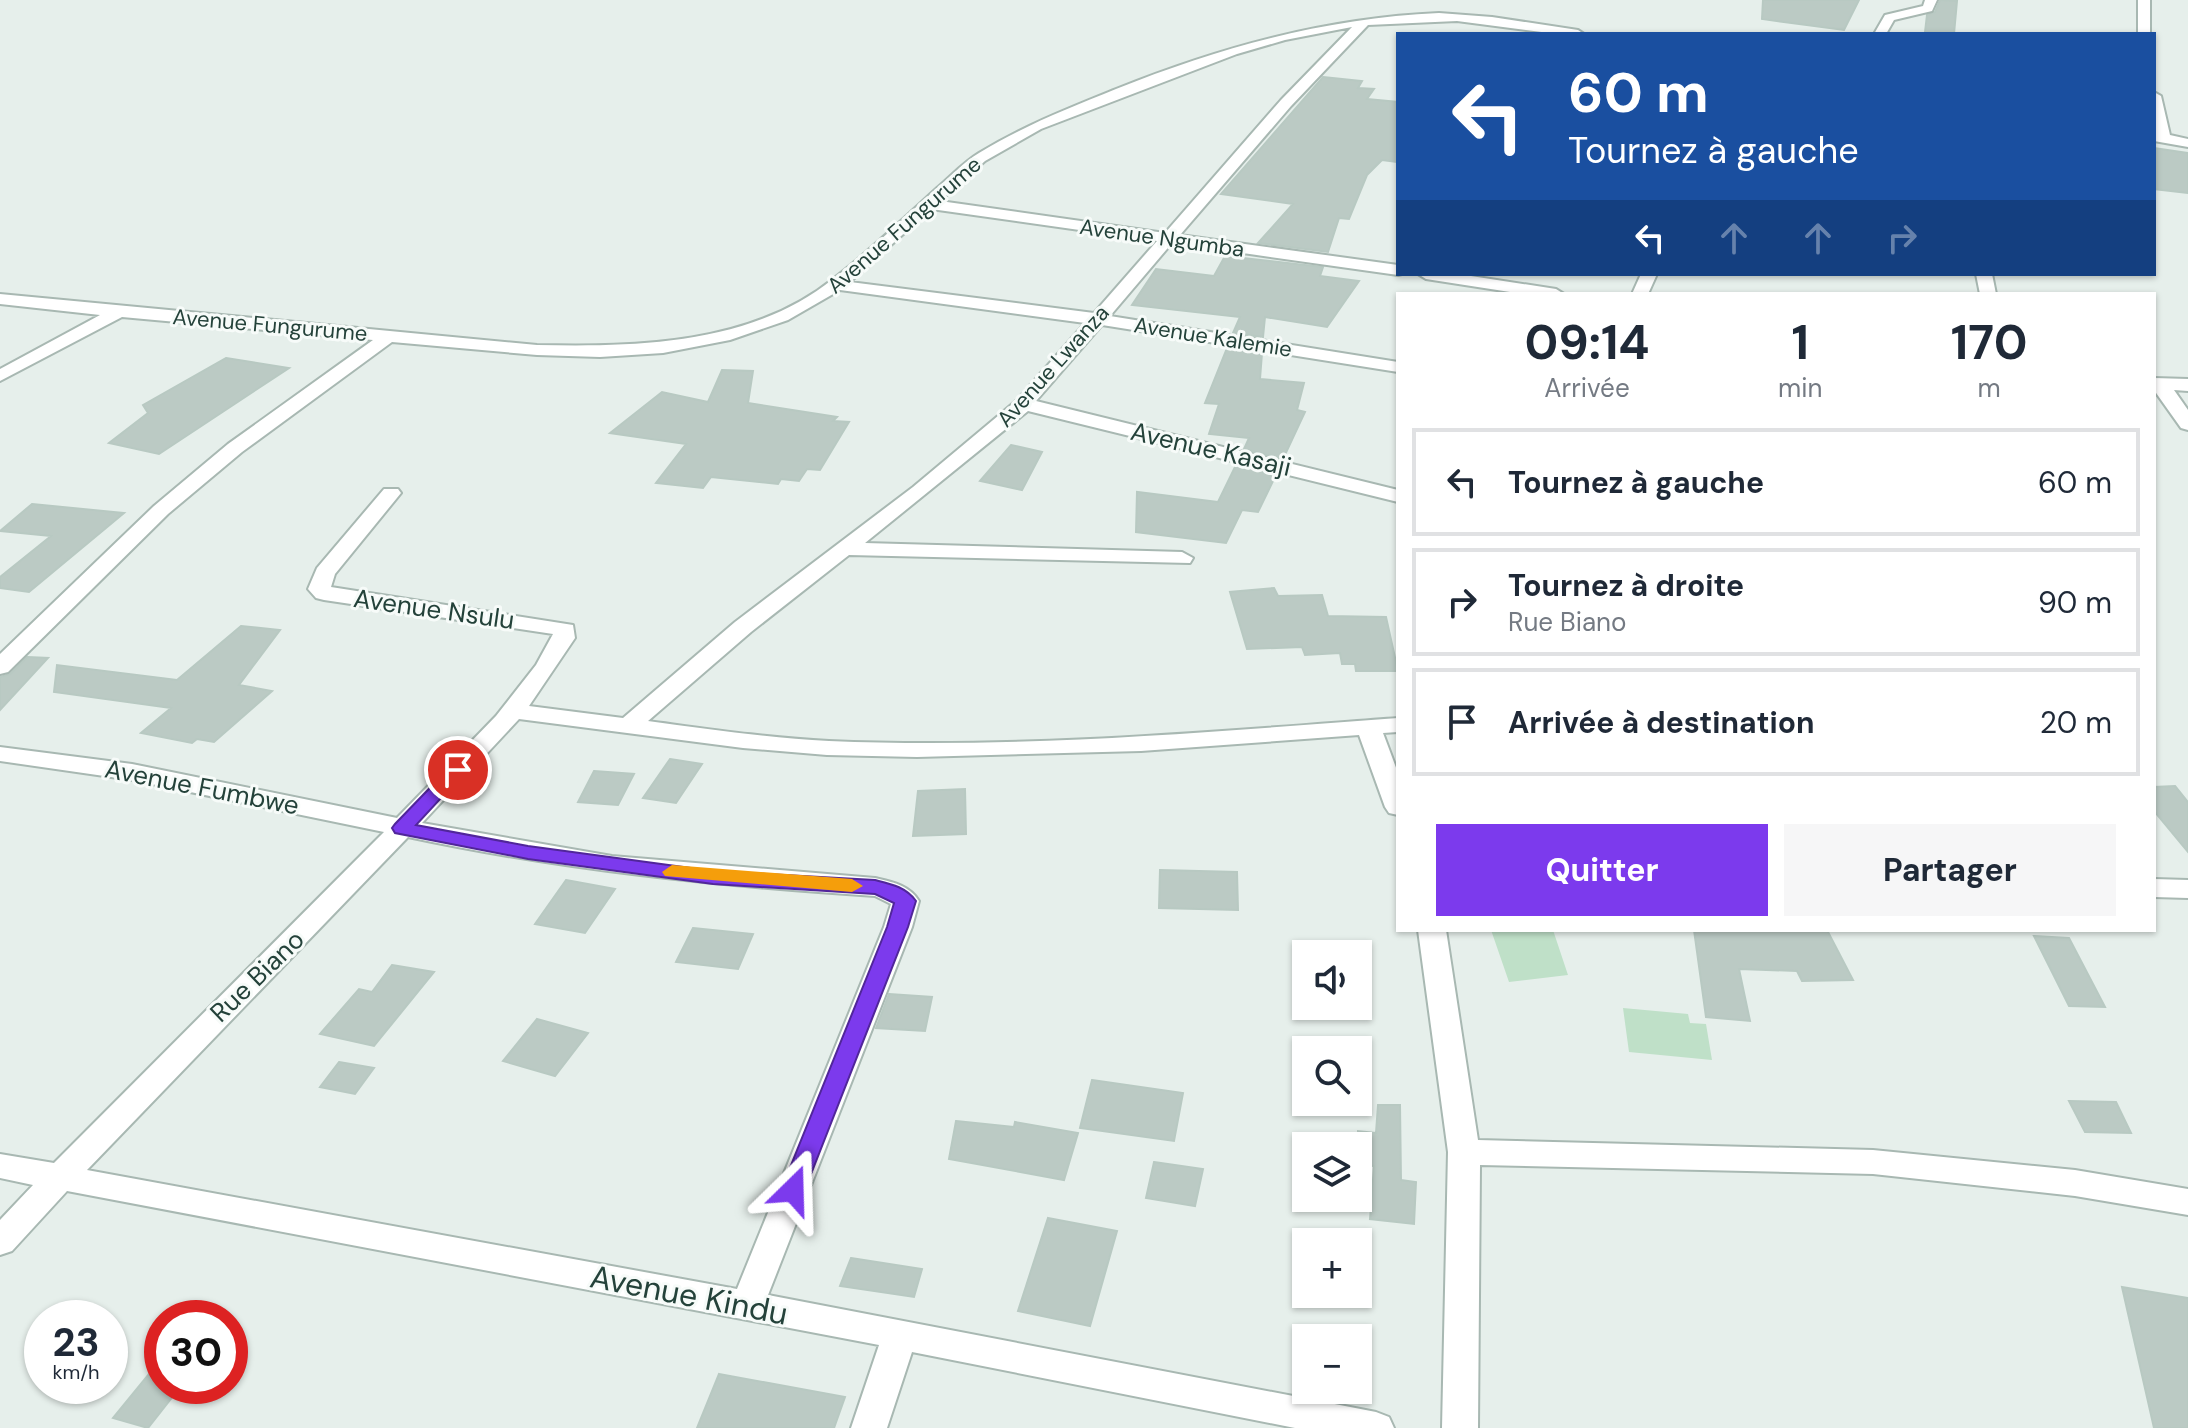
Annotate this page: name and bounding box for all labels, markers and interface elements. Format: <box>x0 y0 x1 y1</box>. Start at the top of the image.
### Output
text: 60 m <box>1568 56 1709 129</box>
icon: left <box>1436 64 1540 168</box>
text: Tournez à gauche <box>1568 127 1859 174</box>
street label: Avenue Fungurume <box>821 150 987 300</box>
street label: Avenue Ngumba <box>1078 212 1246 264</box>
icon: left <box>1628 216 1672 260</box>
icon: ahead <box>1712 216 1756 260</box>
icon: ahead <box>1796 216 1840 260</box>
icon: right <box>1880 216 1924 260</box>
street label: Avenue Lwanza <box>991 299 1115 433</box>
street label: Avenue Fungurume <box>171 302 369 348</box>
street label: Avenue Kalemie <box>1132 310 1294 364</box>
text: 09:14 <box>1524 311 1650 374</box>
text: 1 <box>1791 311 1809 374</box>
text: 170 <box>1951 311 2028 374</box>
text: Arrivée <box>1544 371 1630 405</box>
text: min <box>1778 371 1822 405</box>
text: m <box>1978 371 2001 405</box>
street label: Avenue Kasaji <box>1127 414 1295 484</box>
icon: left <box>1440 460 1484 504</box>
text: Tournez à gauche <box>1508 463 1764 502</box>
text: 60 m <box>2038 463 2112 502</box>
text: Tournez à droite <box>1508 566 1744 605</box>
icon: right <box>1440 580 1484 624</box>
street label: Avenue Nsulu <box>351 581 517 637</box>
text: 90 m <box>2038 583 2112 622</box>
text: Rue Biano <box>1508 605 1626 639</box>
icon: arrive <box>1440 700 1484 744</box>
text: Arrivée à destination <box>1508 703 1814 742</box>
text: 20 m <box>2040 703 2112 742</box>
pin <box>424 736 492 804</box>
icon: arrive <box>436 748 480 792</box>
street label: Avenue Fumbwe <box>102 752 302 822</box>
button: Quitter <box>1436 824 1768 916</box>
button: Partager <box>1784 824 2116 916</box>
street label: Rue Biano <box>203 923 311 1029</box>
map controls <box>1292 940 1372 1404</box>
button: sound <box>1292 940 1372 1020</box>
button: search <box>1292 1036 1372 1116</box>
button: layers <box>1292 1132 1372 1212</box>
position arrow <box>751 1148 835 1232</box>
button: + <box>1292 1228 1372 1308</box>
street label: Avenue Kindu <box>587 1255 791 1335</box>
speed limit sign: 30 <box>144 1300 248 1404</box>
text: 23 <box>52 1316 100 1368</box>
button: − <box>1292 1324 1372 1404</box>
text: km/h <box>52 1359 100 1385</box>

